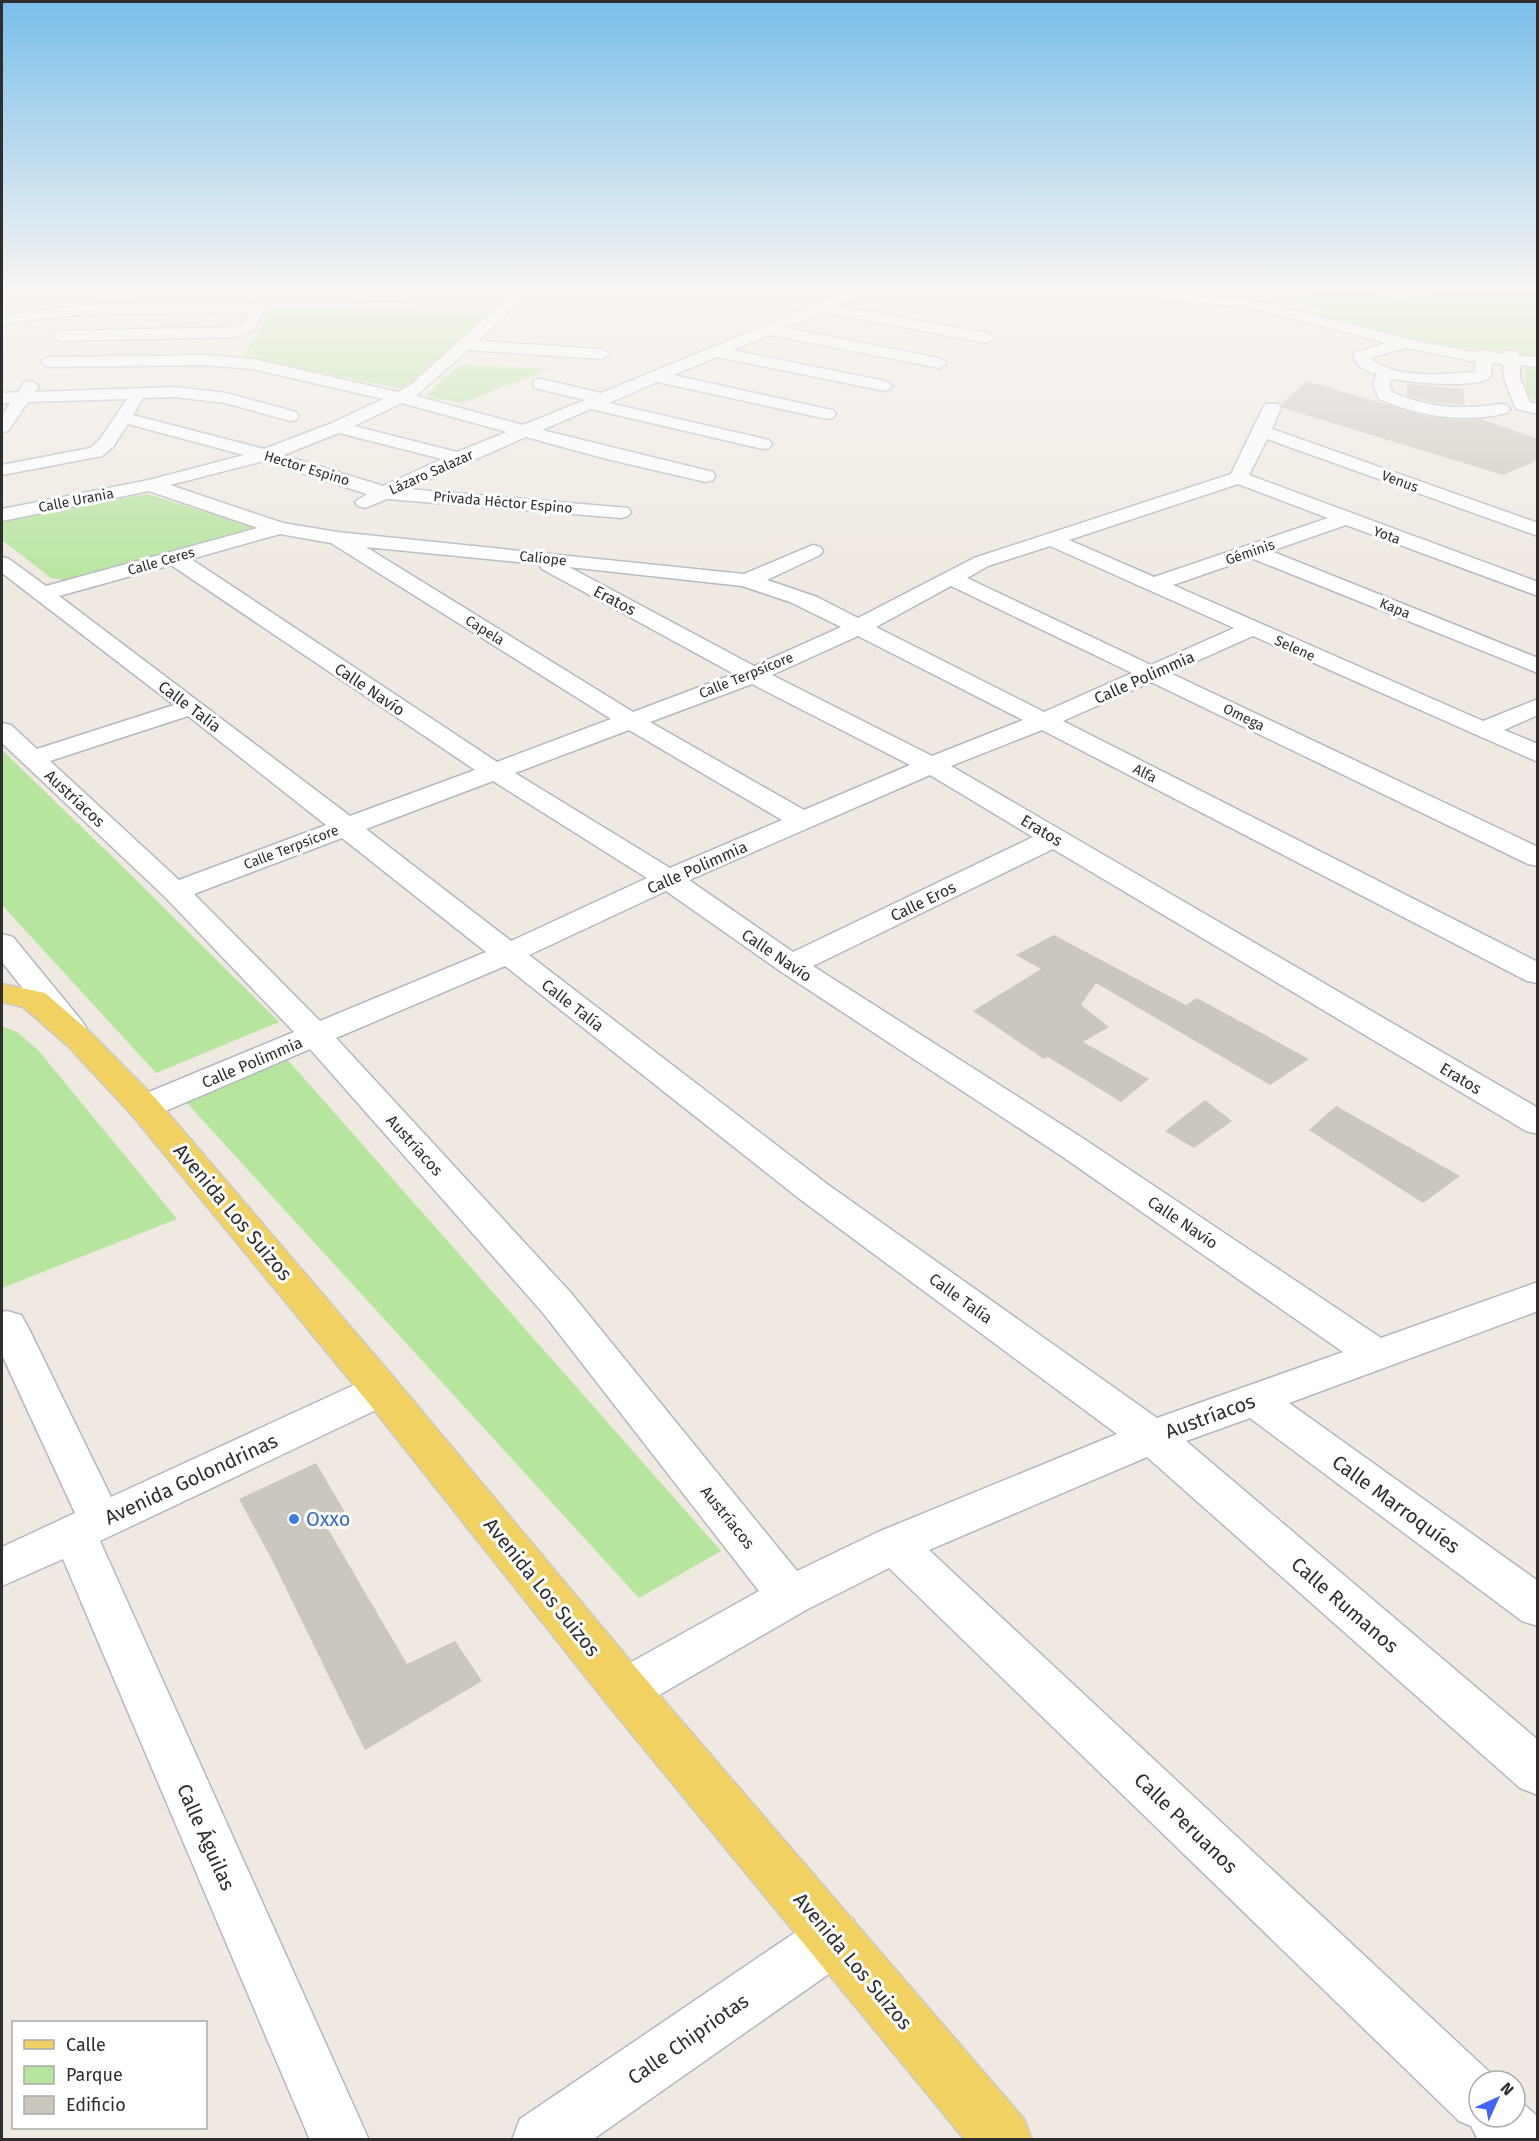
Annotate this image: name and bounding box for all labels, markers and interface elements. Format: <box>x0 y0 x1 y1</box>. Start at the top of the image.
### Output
street label: Lázaro Salazar <box>386 446 477 499</box>
street label: Hector Espino <box>262 447 352 490</box>
street label: Venus <box>1379 467 1421 496</box>
street label: Calle Urania <box>37 485 115 516</box>
street label: Privada Héctor Espino <box>433 488 573 517</box>
street label: Yota <box>1371 523 1403 548</box>
street label: Géminis <box>1223 536 1278 569</box>
street label: Calle Ceres <box>126 544 197 579</box>
street label: Calíope <box>519 548 567 569</box>
street label: Eratos <box>590 581 639 619</box>
street label: Kapa <box>1377 595 1413 622</box>
street label: Capela <box>462 612 507 649</box>
street label: Selene <box>1272 632 1318 665</box>
street label: Calle Polimmia <box>1091 647 1197 708</box>
street label: Calle Terpsícore <box>697 649 796 702</box>
street label: Calle Navío <box>331 659 408 720</box>
street label: Calle Talía <box>155 677 225 736</box>
street label: Omega <box>1220 700 1267 735</box>
street label: Alfa <box>1130 760 1159 786</box>
street label: Austríacos <box>41 766 109 831</box>
street label: Eratos <box>1018 811 1066 850</box>
street label: Calle Terpsícore <box>241 822 341 873</box>
street label: Calle Polimmia <box>644 837 750 898</box>
street label: Calle Eros <box>887 877 959 925</box>
street label: Calle Navío <box>738 925 815 986</box>
street label: Calle Talía <box>538 975 608 1036</box>
street label: Calle Polimmia <box>199 1033 305 1092</box>
street label: Eratos <box>1437 1059 1485 1098</box>
street label: Austríacos <box>382 1111 447 1180</box>
street label: Avenida Los Suizos <box>169 1139 297 1285</box>
street label: Calle Navío <box>1144 1192 1221 1253</box>
street label: Calle Talía <box>925 1269 996 1328</box>
street label: Austríacos <box>1162 1389 1258 1443</box>
street label: Avenida Golondrinas <box>101 1428 281 1530</box>
street label: Calle Marroquíes <box>1327 1450 1465 1558</box>
street label: Austríacos <box>697 1482 759 1553</box>
place label: Oxxo <box>306 1507 351 1531</box>
marker: Oxxo <box>287 1512 301 1526</box>
street label: Avenida Los Suizos <box>479 1513 605 1661</box>
street label: Calle Rumanos <box>1287 1552 1403 1658</box>
street label: Calle Peruanos <box>1129 1768 1243 1878</box>
street label: Calle Águilas <box>172 1780 240 1894</box>
street label: Avenida Los Suizos <box>789 1888 917 2034</box>
street label: Calle Chipriotas <box>623 1988 753 2090</box>
legend <box>12 2021 207 2129</box>
text: Calle <box>66 2034 106 2056</box>
text: Parque <box>66 2064 123 2086</box>
north arrow <box>1467 2069 1527 2129</box>
text: N <box>1497 2078 1518 2099</box>
text: Edificio <box>66 2094 126 2116</box>

